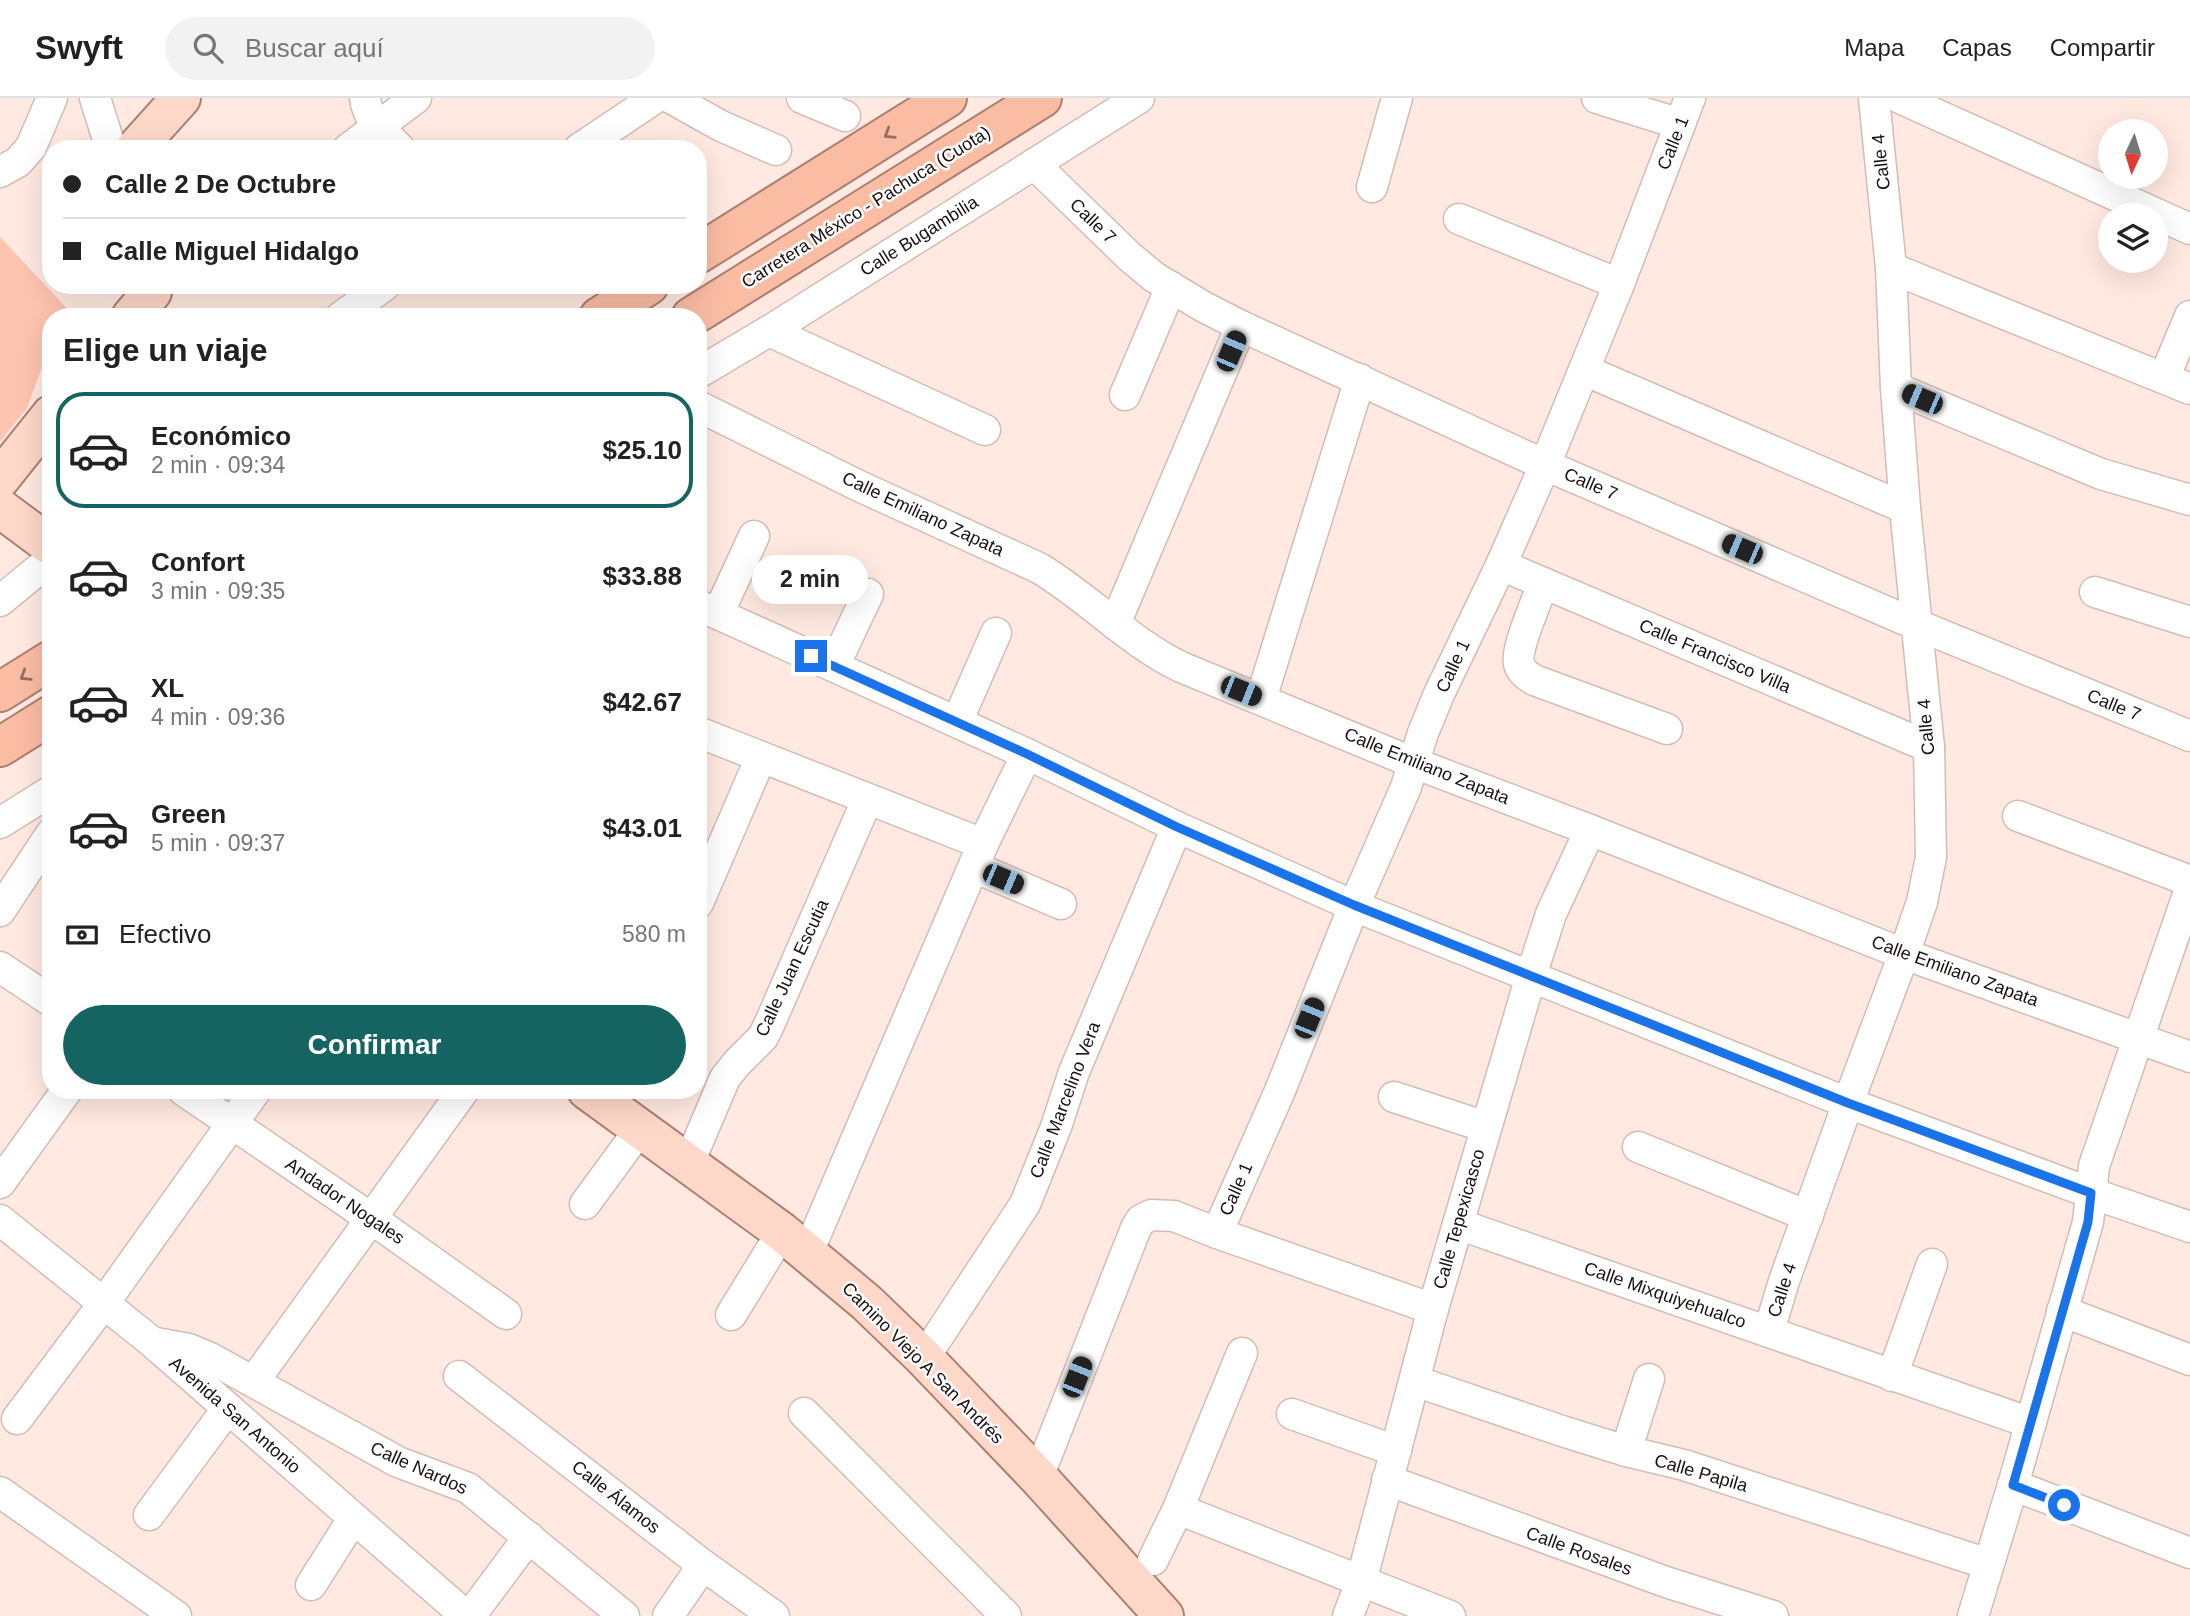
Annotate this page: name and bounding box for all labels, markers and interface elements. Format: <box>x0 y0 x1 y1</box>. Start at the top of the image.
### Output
search box <box>165 17 655 80</box>
text: Swyft <box>35 29 123 66</box>
icon: search <box>189 29 227 67</box>
text: Buscar aquí <box>245 33 384 63</box>
text: Mapa <box>1844 34 1904 61</box>
text: Capas <box>1942 34 2012 61</box>
text: Compartir <box>2050 34 2155 61</box>
street label: Calle 1 <box>1653 113 1693 173</box>
north arrow <box>2098 119 2168 189</box>
map controls <box>2098 119 2168 273</box>
street label: Carretera México - Pachuca (Cuota) <box>738 122 994 292</box>
one-way arrow <box>884 126 897 139</box>
street label: Calle 4 <box>1868 133 1894 191</box>
text: Calle 2 De Octubre <box>105 169 336 199</box>
street label: Calle Bugambilia <box>856 191 982 280</box>
street label: Calle 7 <box>1066 194 1120 248</box>
button: layers <box>2098 203 2168 273</box>
text: Calle Miguel Hidalgo <box>105 236 359 266</box>
car <box>1214 328 1249 374</box>
text: Elige un viaje <box>63 332 268 368</box>
car <box>1899 381 1946 417</box>
icon: car <box>67 419 130 482</box>
text: Económico <box>151 421 291 451</box>
text: $25.10 <box>602 435 682 465</box>
text: 2 min · 09:34 <box>151 452 285 478</box>
street label: Calle 7 <box>1561 464 1621 504</box>
street label: Calle Emiliano Zapata <box>839 468 1008 561</box>
car <box>1719 531 1766 567</box>
icon: car <box>67 545 130 608</box>
text: Confort <box>151 547 245 577</box>
callout: 2 min <box>753 554 869 603</box>
text: $33.88 <box>602 561 682 591</box>
text: 2 min <box>780 566 840 592</box>
text: 3 min · 09:35 <box>151 578 285 604</box>
street label: Calle Francisco Villa <box>1636 615 1795 697</box>
street label: Calle 1 <box>1432 636 1474 696</box>
route end <box>795 640 827 672</box>
one-way arrow <box>20 667 33 680</box>
icon: car <box>67 671 130 734</box>
text: XL <box>151 673 184 703</box>
car <box>1218 673 1265 709</box>
street label: Calle 7 <box>2084 685 2144 725</box>
text: $42.67 <box>602 687 682 717</box>
street label: Calle 4 <box>1914 698 1938 756</box>
text: 4 min · 09:36 <box>151 704 285 730</box>
street label: Calle Emiliano Zapata <box>1342 724 1513 809</box>
icon: car <box>67 797 130 860</box>
text: Green <box>151 799 226 829</box>
text: $43.01 <box>602 813 682 843</box>
text: 5 min · 09:37 <box>151 830 285 856</box>
car <box>980 861 1027 897</box>
street label: Calle Juan Escutia <box>751 895 833 1040</box>
icon: cash <box>63 916 101 954</box>
text: Efectivo <box>119 919 212 949</box>
text: 580 m <box>622 921 686 947</box>
street label: Calle Emiliano Zapata <box>1869 931 2042 1011</box>
car <box>1292 995 1327 1041</box>
button: Confirmar <box>63 1005 686 1085</box>
street label: Calle Marcelino Vera <box>1026 1018 1104 1181</box>
street label: Calle Tepexicasco <box>1429 1147 1489 1291</box>
street label: Andador Nogales <box>282 1154 408 1248</box>
street label: Calle 1 <box>1215 1159 1257 1219</box>
street label: Calle Mixquiyehualco <box>1581 1258 1749 1332</box>
street label: Calle 4 <box>1764 1260 1800 1320</box>
street label: Camino Viejo A San Andrés <box>838 1278 1008 1448</box>
street label: Avenida San Antonio <box>165 1353 305 1477</box>
car <box>1060 1354 1095 1400</box>
street label: Calle Nardos <box>367 1438 471 1498</box>
street label: Calle Papila <box>1652 1450 1751 1496</box>
street label: Calle Álamos <box>568 1456 664 1538</box>
route start <box>2048 1489 2080 1521</box>
street label: Calle Rosales <box>1523 1523 1635 1579</box>

